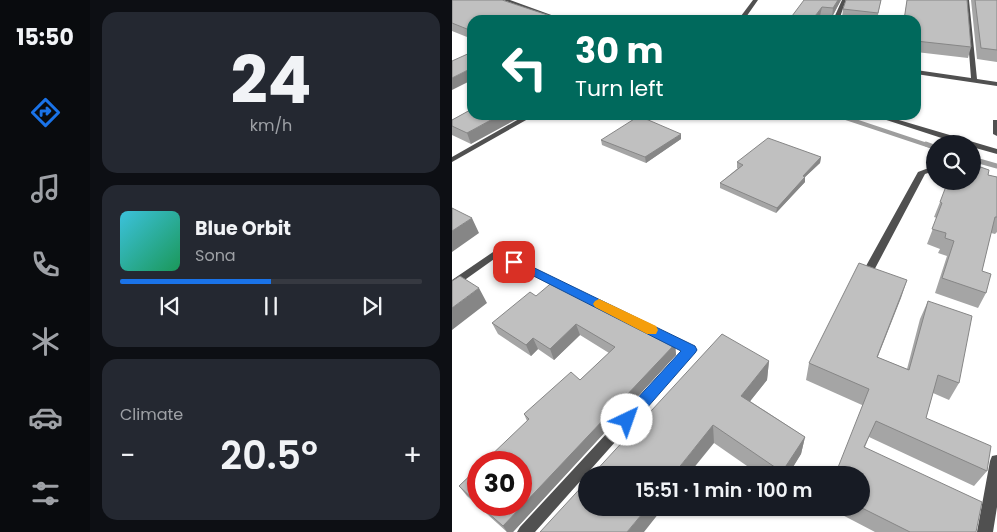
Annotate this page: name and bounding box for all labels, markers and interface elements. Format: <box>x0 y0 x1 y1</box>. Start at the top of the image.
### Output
text: 15:50 <box>16 22 74 53</box>
text: 30 m <box>575 26 663 75</box>
text: 24 <box>230 35 312 126</box>
icon: left <box>492 35 557 100</box>
text: Turn left <box>575 73 663 104</box>
icon: directions <box>28 95 63 130</box>
text: km/h <box>250 114 292 137</box>
map controls <box>926 135 981 190</box>
button: search <box>926 135 981 190</box>
icon: music <box>28 171 63 206</box>
text: Blue Orbit <box>195 215 291 242</box>
pin <box>493 241 535 283</box>
text: Sona <box>195 244 236 267</box>
icon: phone <box>28 247 63 282</box>
icon: arrive <box>500 248 528 276</box>
icon: previous <box>156 292 184 320</box>
icon: pause <box>257 292 285 320</box>
icon: next <box>358 292 386 320</box>
icon: climate <box>28 324 63 359</box>
position arrow <box>600 393 652 445</box>
icon: car <box>28 400 63 435</box>
text: Climate <box>120 403 183 426</box>
text: 20.5° <box>220 429 318 482</box>
text: − <box>120 436 135 475</box>
text: + <box>403 436 422 475</box>
speed limit sign: 30 <box>467 451 532 516</box>
icon: filters <box>28 476 63 511</box>
text: 15:51 · 1 min · 100 m <box>636 477 812 504</box>

